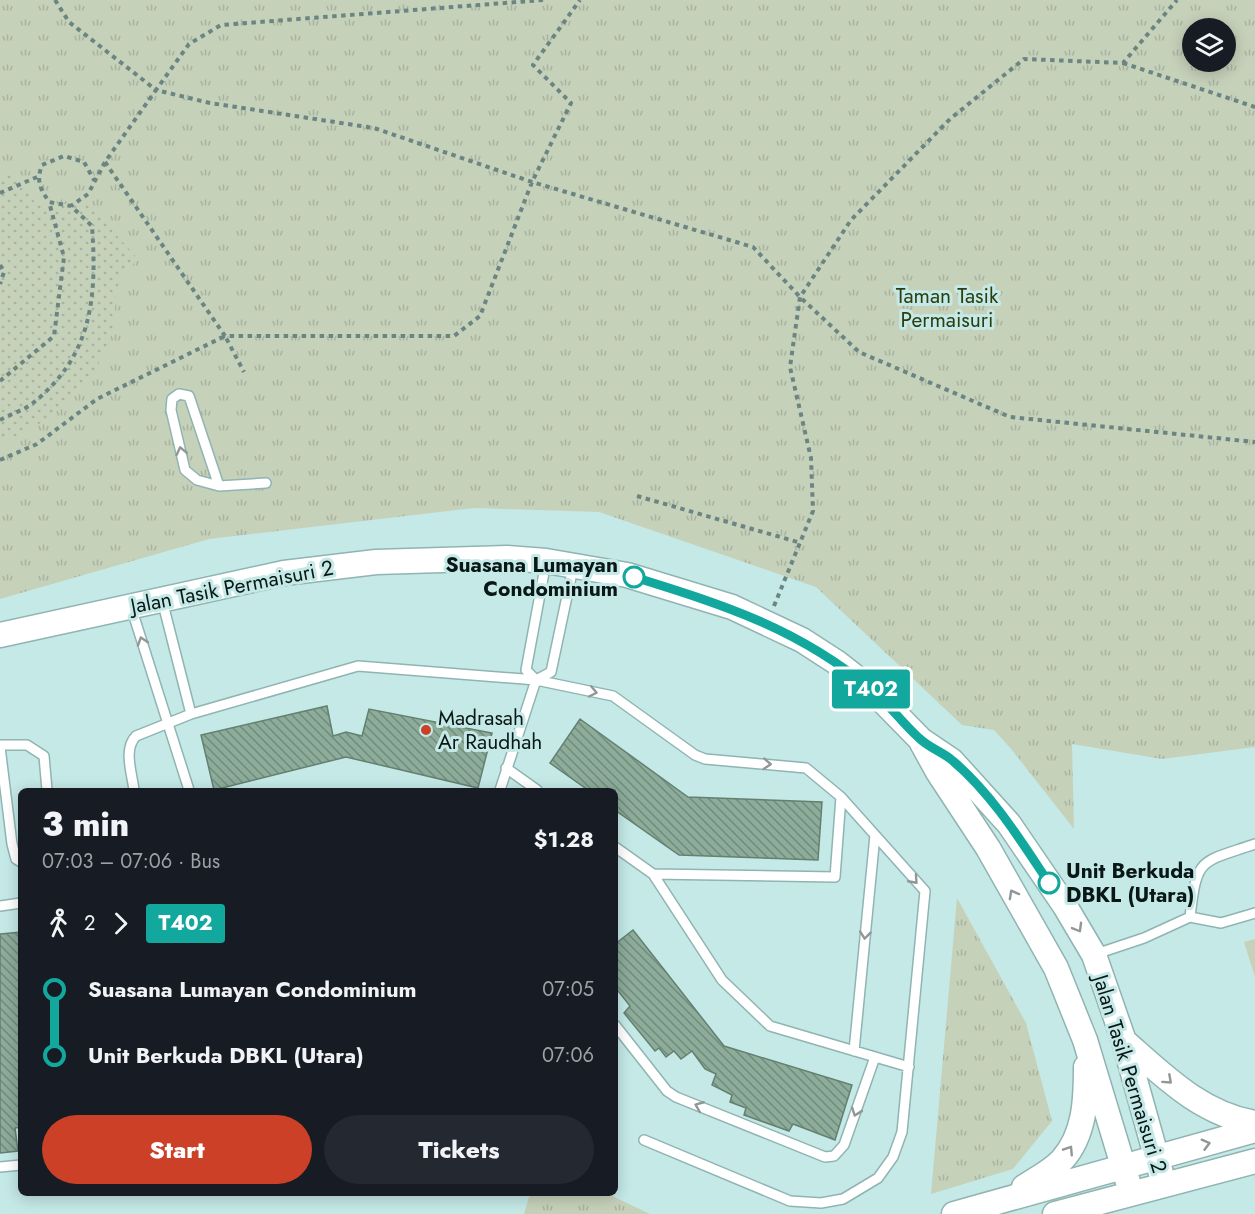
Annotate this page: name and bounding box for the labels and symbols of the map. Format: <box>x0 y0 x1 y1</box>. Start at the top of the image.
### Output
park label: Taman Tasik Permaisuri <box>896 281 999 335</box>
one-way arrow <box>175 446 188 456</box>
place label: Suasana Lumayan Condominium <box>445 550 618 604</box>
street label: Jalan Tasik Permaisuri 2 <box>125 553 336 622</box>
marker: Suasana Lumayan Condominium <box>623 566 645 588</box>
one-way arrow <box>137 636 149 647</box>
line badge: T402 <box>829 670 913 708</box>
one-way arrow <box>588 685 598 698</box>
place label: Madrasah Ar Raudhah <box>438 703 542 757</box>
marker: Madrasah Ar Raudhah <box>419 723 433 737</box>
one-way arrow <box>763 757 772 770</box>
place label: Unit Berkuda DBKL (Utara) <box>1066 856 1194 910</box>
marker: Unit Berkuda DBKL (Utara) <box>1038 872 1060 894</box>
one-way arrow <box>907 873 918 883</box>
one-way arrow <box>1009 889 1021 900</box>
one-way arrow <box>1071 922 1082 932</box>
one-way arrow <box>859 930 872 939</box>
street label: Jalan Tasik Permaisuri 2 <box>1085 968 1174 1177</box>
one-way arrow <box>1161 1073 1171 1084</box>
one-way arrow <box>694 1101 705 1113</box>
one-way arrow <box>850 1106 863 1117</box>
one-way arrow <box>1200 1138 1210 1151</box>
one-way arrow <box>1062 1145 1073 1156</box>

